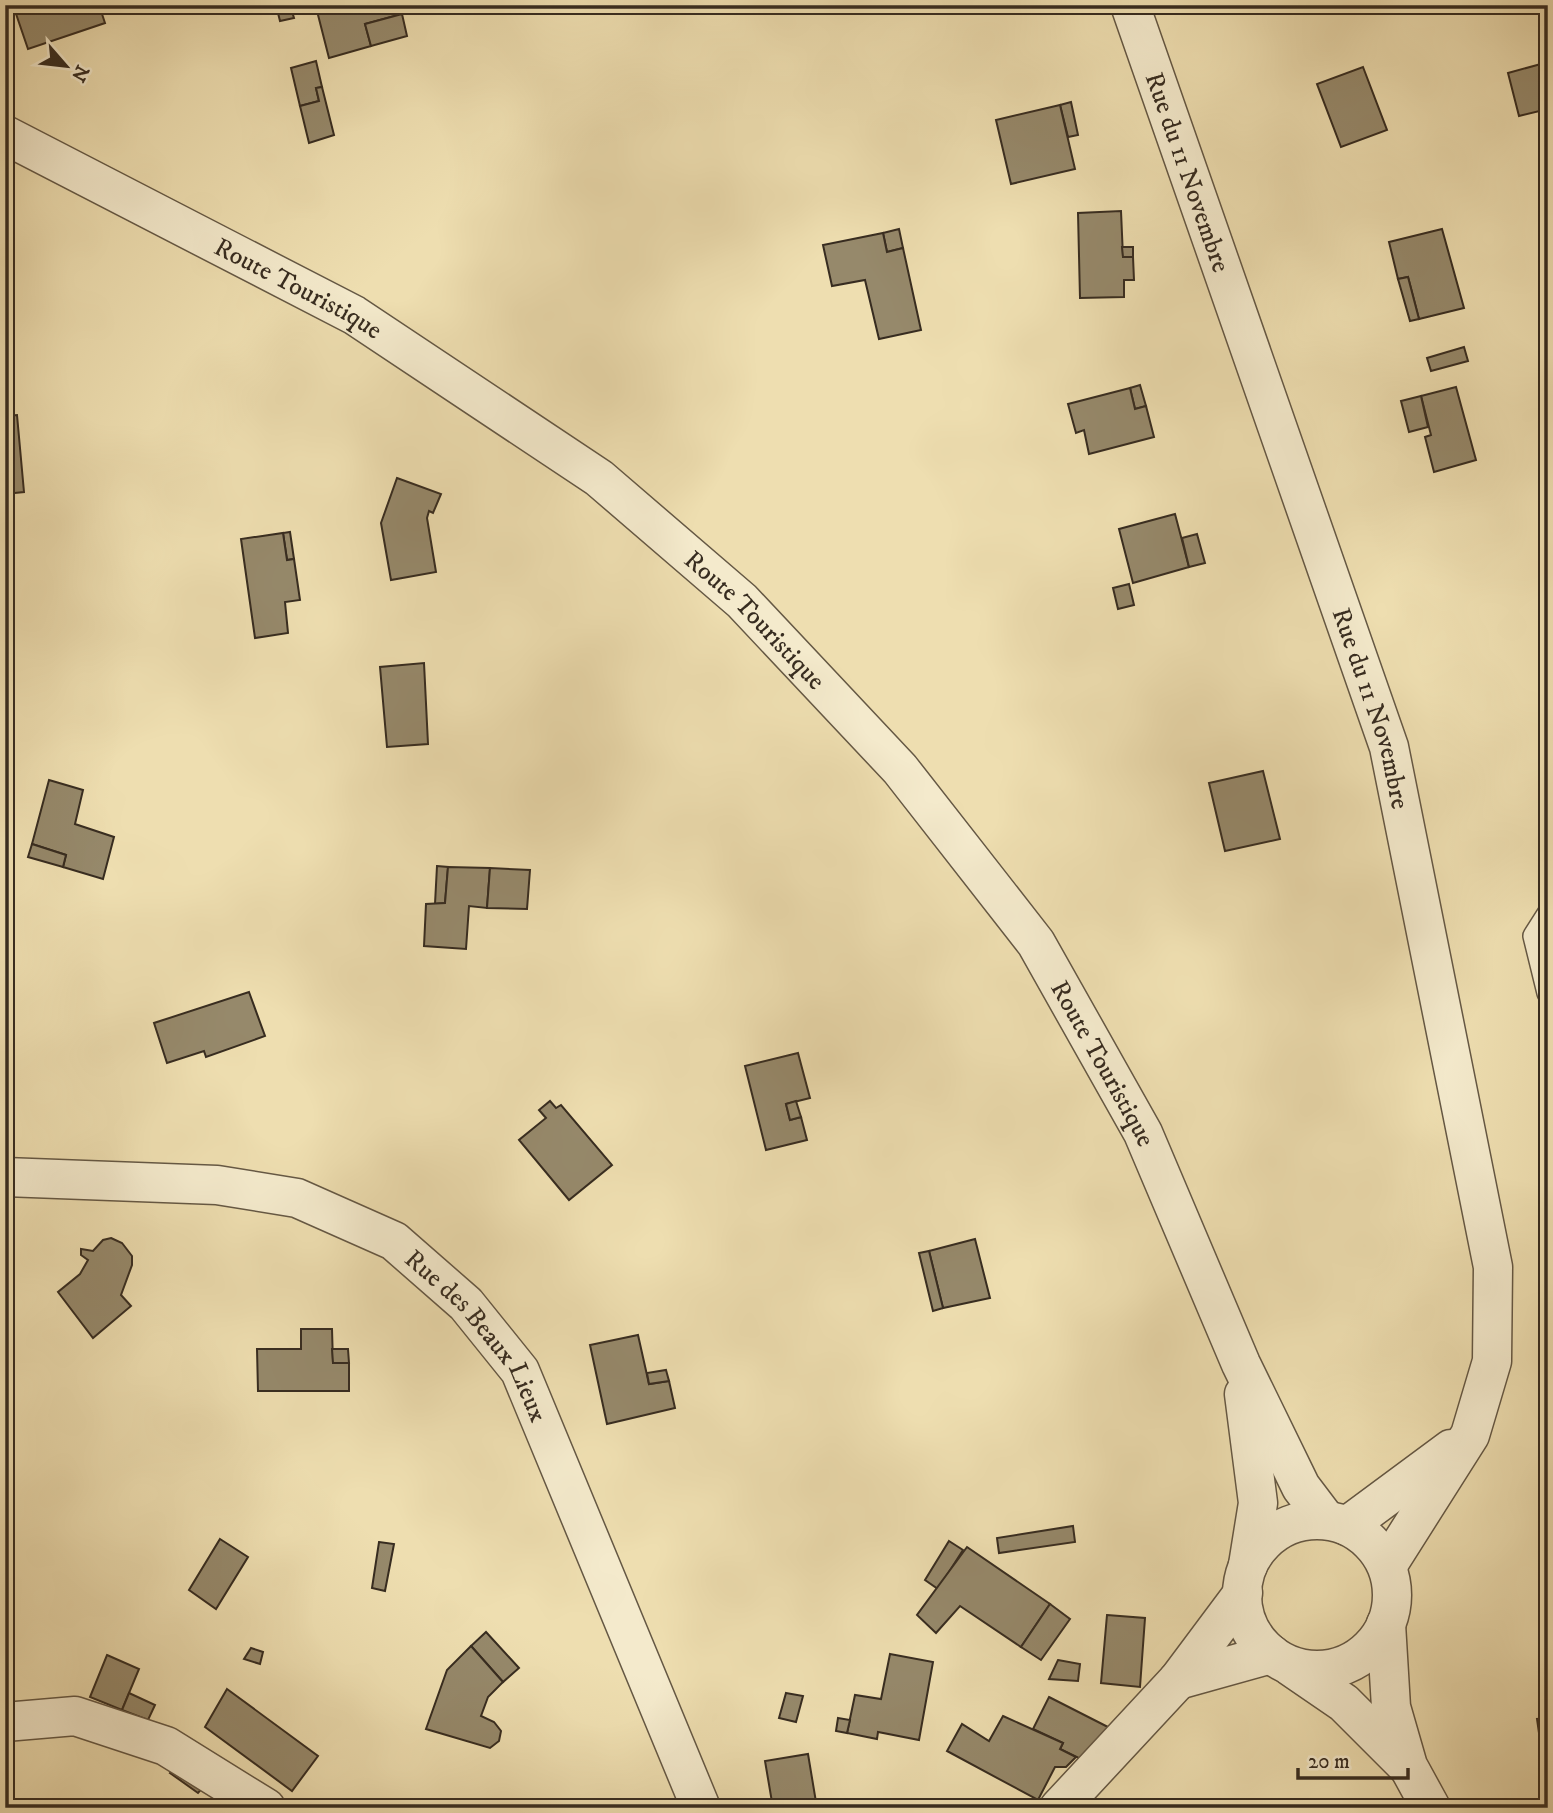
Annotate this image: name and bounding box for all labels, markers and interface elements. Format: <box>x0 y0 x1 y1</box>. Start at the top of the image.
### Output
north arrow <box>32 32 102 102</box>
text: N <box>66 61 94 86</box>
street label: Rue du 11 Novembre <box>1137 68 1237 277</box>
street label: Route Touristique <box>208 231 388 347</box>
street label: Route Touristique <box>677 544 832 697</box>
street label: Rue du 11 Novembre <box>1324 604 1416 812</box>
street label: Route Touristique <box>1042 975 1162 1152</box>
street label: Rue des Beaux Lieux <box>397 1243 554 1427</box>
scale bar <box>1298 1736 1408 1780</box>
text: 20 m <box>1308 1749 1350 1775</box>

